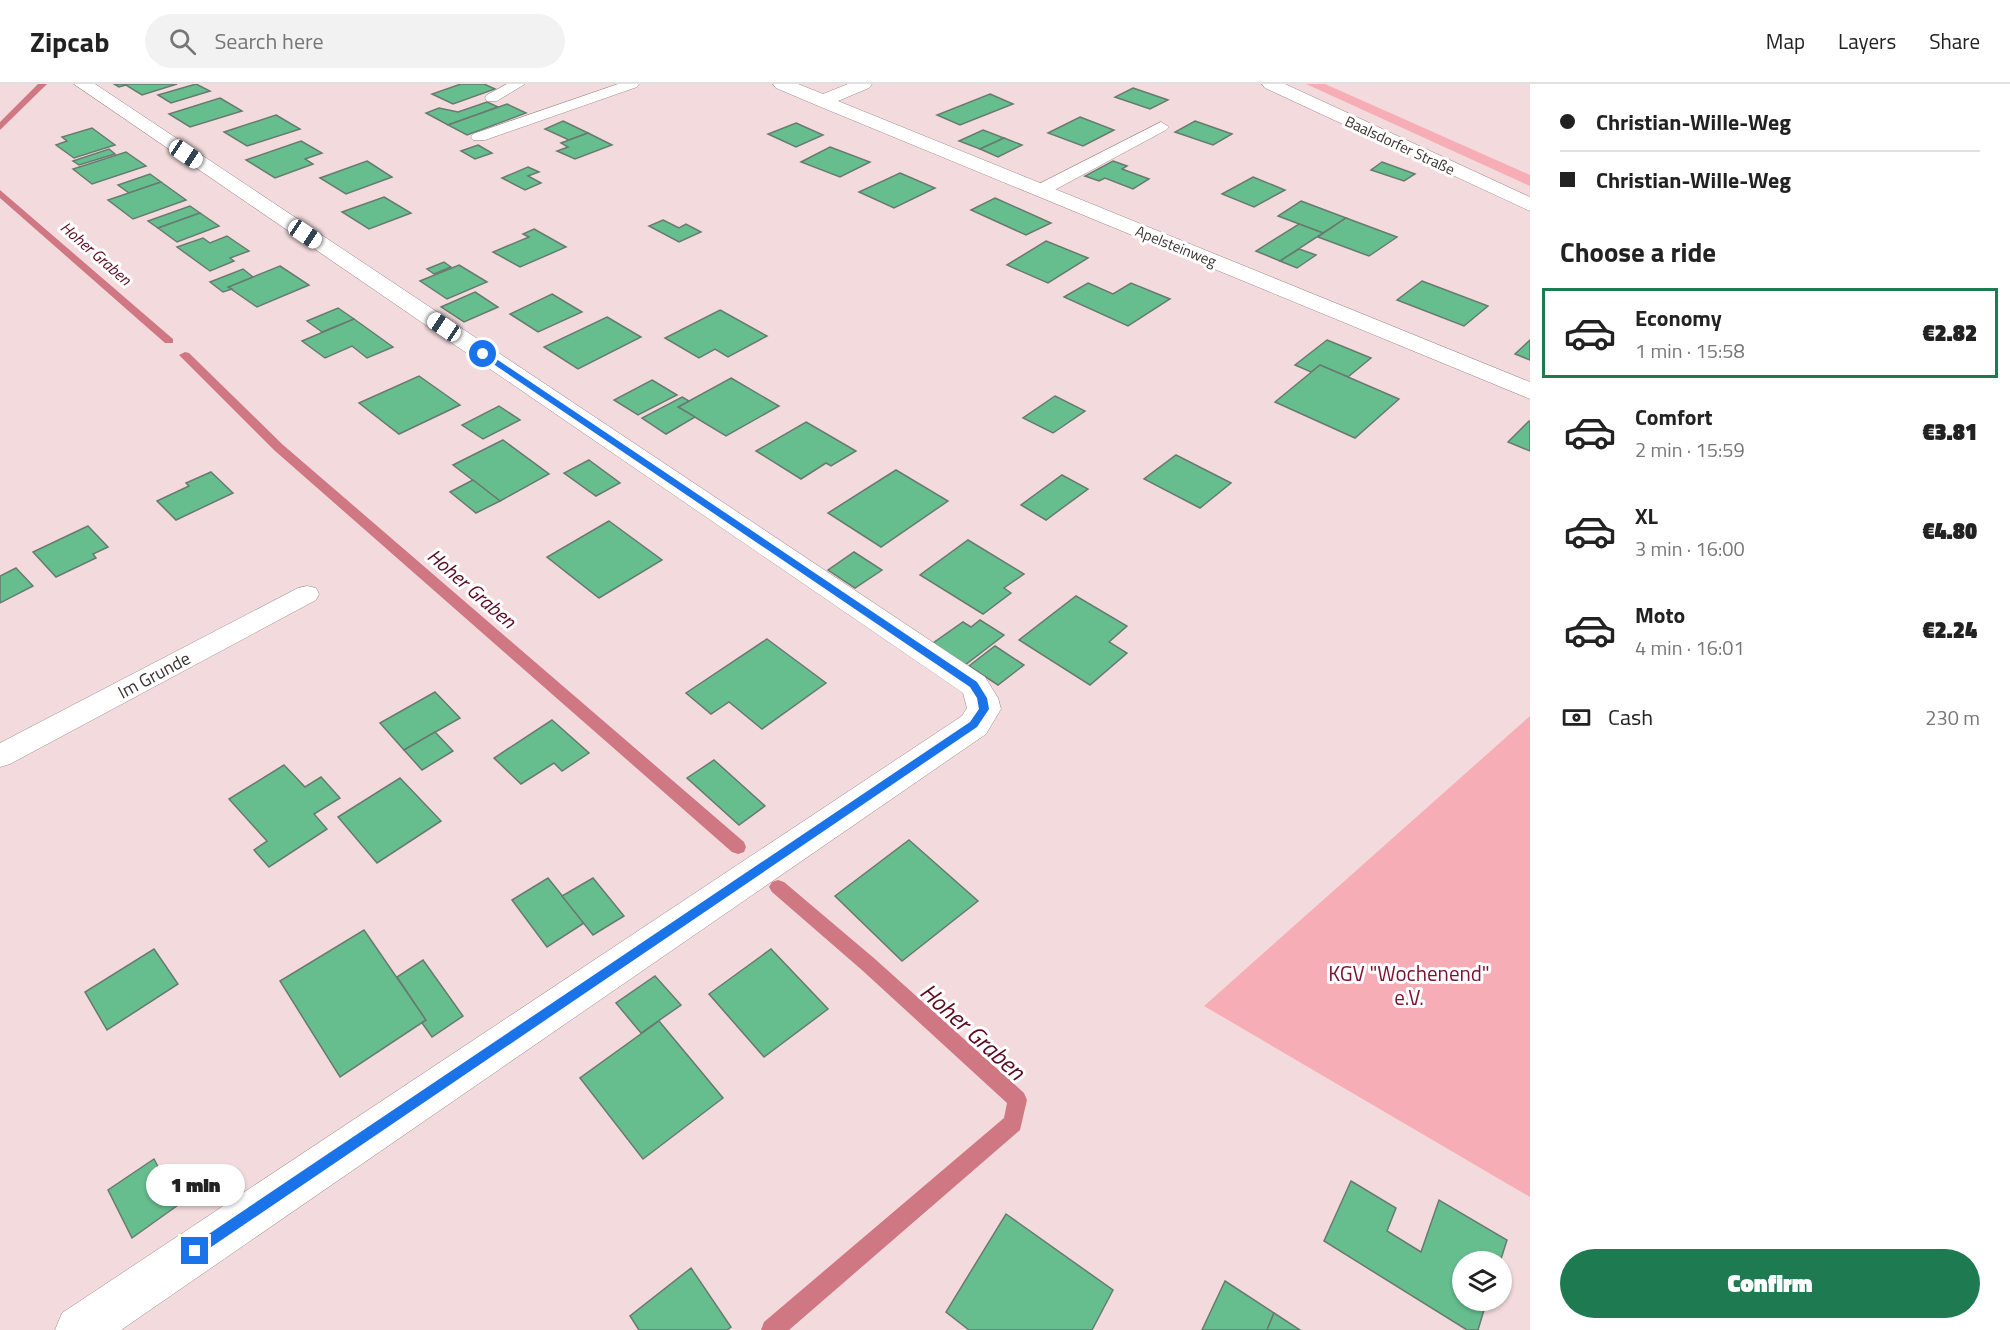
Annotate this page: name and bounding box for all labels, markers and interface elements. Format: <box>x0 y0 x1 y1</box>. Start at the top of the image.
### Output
search box <box>145 14 565 68</box>
text: Zipcab <box>30 20 109 63</box>
text: Search here <box>214 24 324 58</box>
icon: search <box>166 25 199 58</box>
text: Map <box>1766 25 1805 57</box>
text: Layers <box>1838 25 1896 57</box>
text: Share <box>1929 25 1980 57</box>
text: Christian-Wille-Weg <box>1596 105 1791 139</box>
street label: Baalsdorfer Straße <box>1341 109 1459 181</box>
car <box>166 136 206 172</box>
text: Christian-Wille-Weg <box>1596 163 1791 197</box>
water label: Hoher Graben <box>55 215 138 291</box>
car <box>285 216 325 252</box>
street label: Apelsteinweg <box>1132 219 1220 273</box>
text: Choose a ride <box>1560 231 1716 272</box>
text: Economy <box>1635 301 1722 335</box>
icon: car <box>1563 306 1617 360</box>
car <box>424 309 464 345</box>
text: €2.82 <box>1922 316 1977 350</box>
text: 1 min · 15:58 <box>1635 335 1745 366</box>
route start <box>469 340 496 367</box>
text: Comfort <box>1635 400 1713 434</box>
icon: car <box>1563 405 1617 459</box>
text: €3.81 <box>1922 415 1977 449</box>
text: 2 min · 15:59 <box>1635 434 1745 465</box>
text: XL <box>1635 499 1658 533</box>
icon: car <box>1563 504 1617 558</box>
text: €4.80 <box>1922 514 1977 548</box>
text: 3 min · 16:00 <box>1635 533 1745 564</box>
water label: Hoher Graben <box>421 541 524 636</box>
text: Moto <box>1635 598 1685 632</box>
icon: car <box>1563 603 1617 657</box>
text: €2.24 <box>1922 613 1977 647</box>
text: 4 min · 16:01 <box>1635 632 1745 663</box>
street label: Im Grunde <box>113 645 195 705</box>
text: Cash <box>1608 700 1653 734</box>
icon: cash <box>1560 701 1593 734</box>
text: 230 m <box>1925 702 1980 733</box>
park label: KGV "Wochenend" e.V. <box>1328 957 1490 1013</box>
water label: Hoher Graben <box>912 974 1034 1089</box>
callout: 1 min <box>146 1164 244 1206</box>
text: 1 min <box>171 1169 220 1200</box>
route end <box>181 1237 208 1264</box>
button: Confirm <box>1560 1249 1980 1318</box>
map controls <box>1452 1251 1512 1311</box>
button: layers <box>1452 1251 1512 1311</box>

